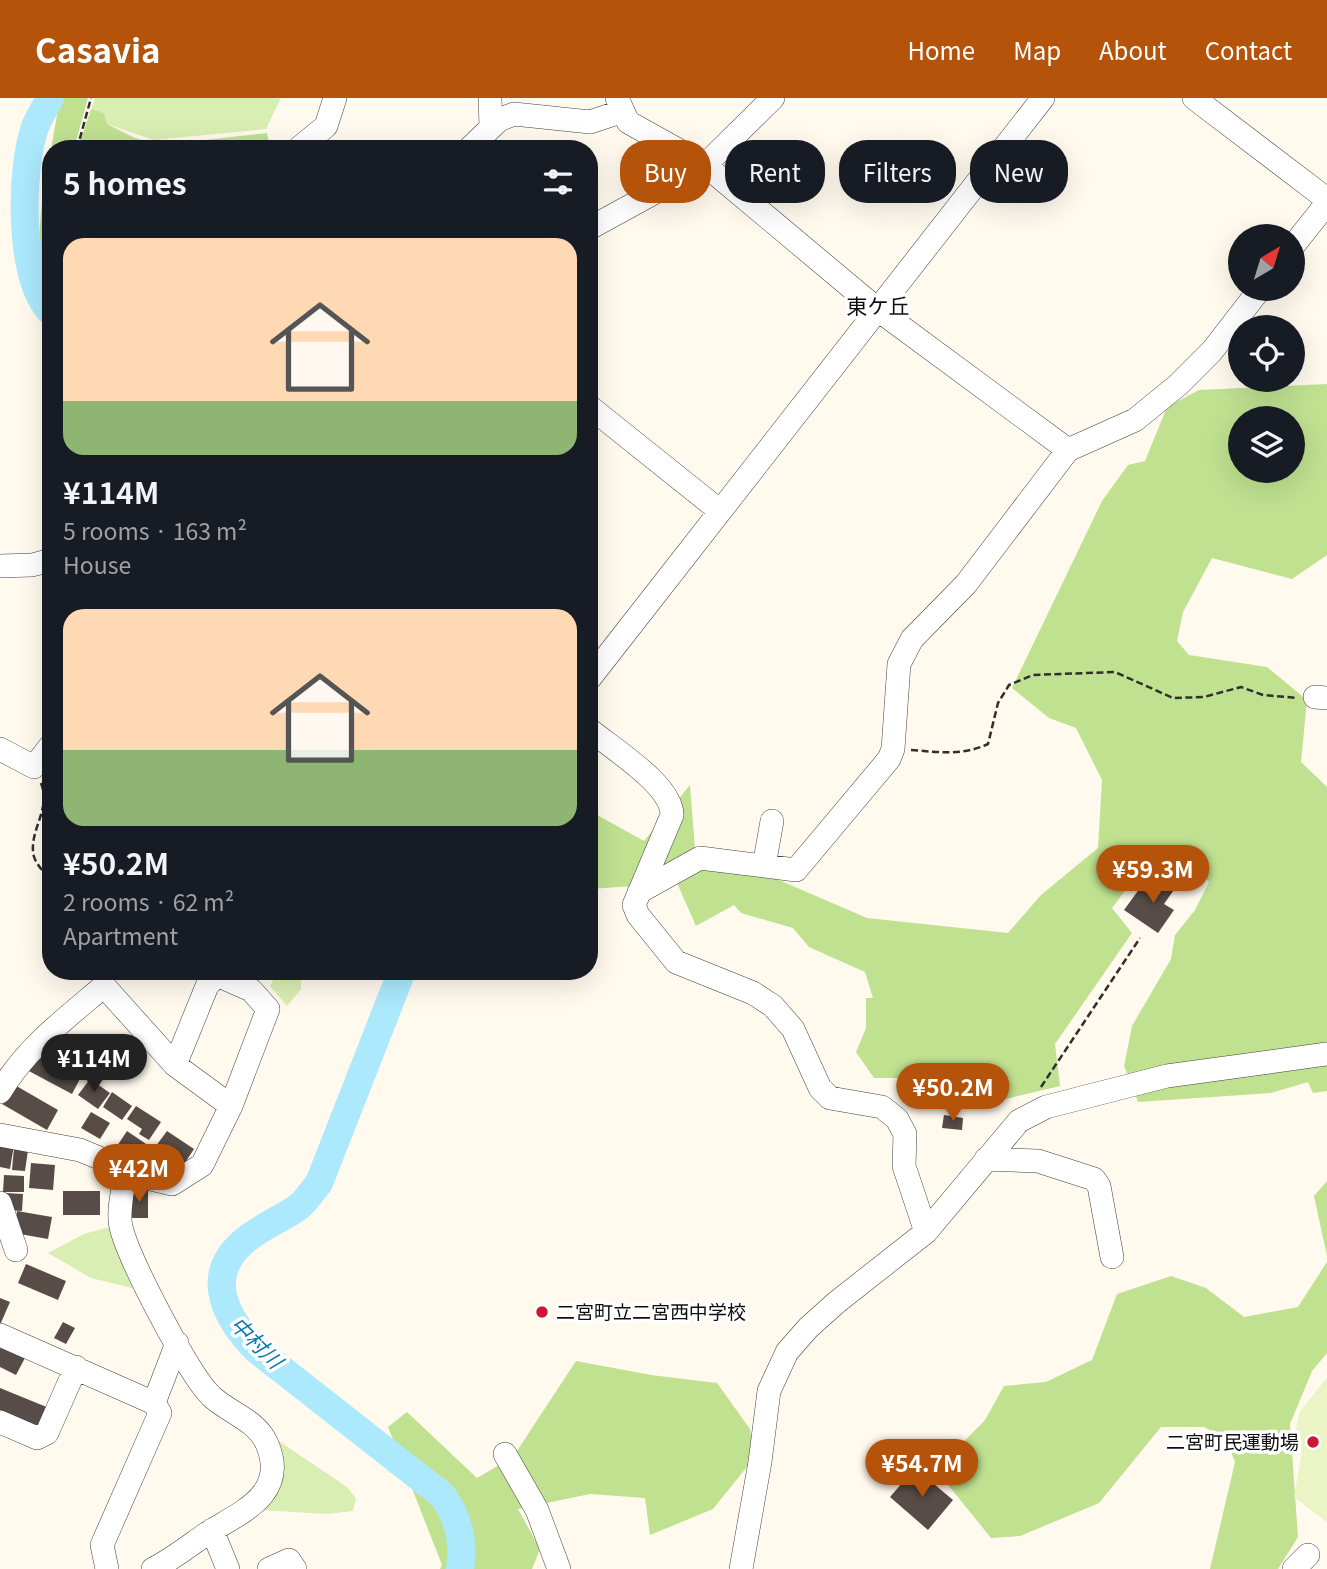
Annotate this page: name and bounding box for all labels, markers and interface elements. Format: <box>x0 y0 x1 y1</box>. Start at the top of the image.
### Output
text: Casavia <box>35 25 161 73</box>
text: Home <box>908 32 975 67</box>
text: Map <box>1013 32 1061 67</box>
text: About <box>1099 32 1167 67</box>
text: Contact <box>1205 32 1292 67</box>
chip: Buy <box>620 140 711 203</box>
chip: Rent <box>725 140 825 203</box>
chip: Filters <box>839 140 956 203</box>
chip: New <box>970 140 1068 203</box>
text: 5 homes <box>63 160 187 204</box>
icon: filters <box>539 163 577 201</box>
north arrow <box>1228 224 1306 301</box>
map controls <box>1228 224 1305 483</box>
icon: home <box>257 284 383 410</box>
district label: 東ケ丘 <box>847 290 910 320</box>
button: locate <box>1228 315 1305 392</box>
button: layers <box>1228 406 1305 483</box>
text: ¥114M <box>63 469 159 513</box>
text: 5 rooms · 163 m² <box>63 513 247 547</box>
text: House <box>63 547 131 581</box>
icon: home <box>257 655 383 781</box>
text: ¥50.2M <box>63 840 169 884</box>
pin: ¥59.3M <box>1096 846 1210 905</box>
text: ¥59.3M <box>1112 851 1194 885</box>
text: 2 rooms · 62 m² <box>63 884 234 918</box>
text: Apartment <box>63 918 178 952</box>
pin: ¥114M <box>45 1034 143 1094</box>
text: ¥114M <box>57 1040 131 1074</box>
pin: ¥50.2M <box>896 1063 1010 1123</box>
text: ¥50.2M <box>912 1069 994 1103</box>
pin: ¥42M <box>98 1144 180 1204</box>
text: ¥42M <box>109 1150 169 1184</box>
place label: 二宮町立二宮西中学校 <box>556 1297 746 1324</box>
marker: 二宮町立二宮西中学校 <box>534 1304 550 1320</box>
water label: 中村川 <box>225 1309 292 1376</box>
place label: 二宮町民運動場 <box>1166 1427 1299 1454</box>
marker: 二宮町民運動場 <box>1305 1434 1321 1450</box>
pin: ¥54.7M <box>865 1440 979 1499</box>
text: ¥54.7M <box>881 1445 963 1479</box>

